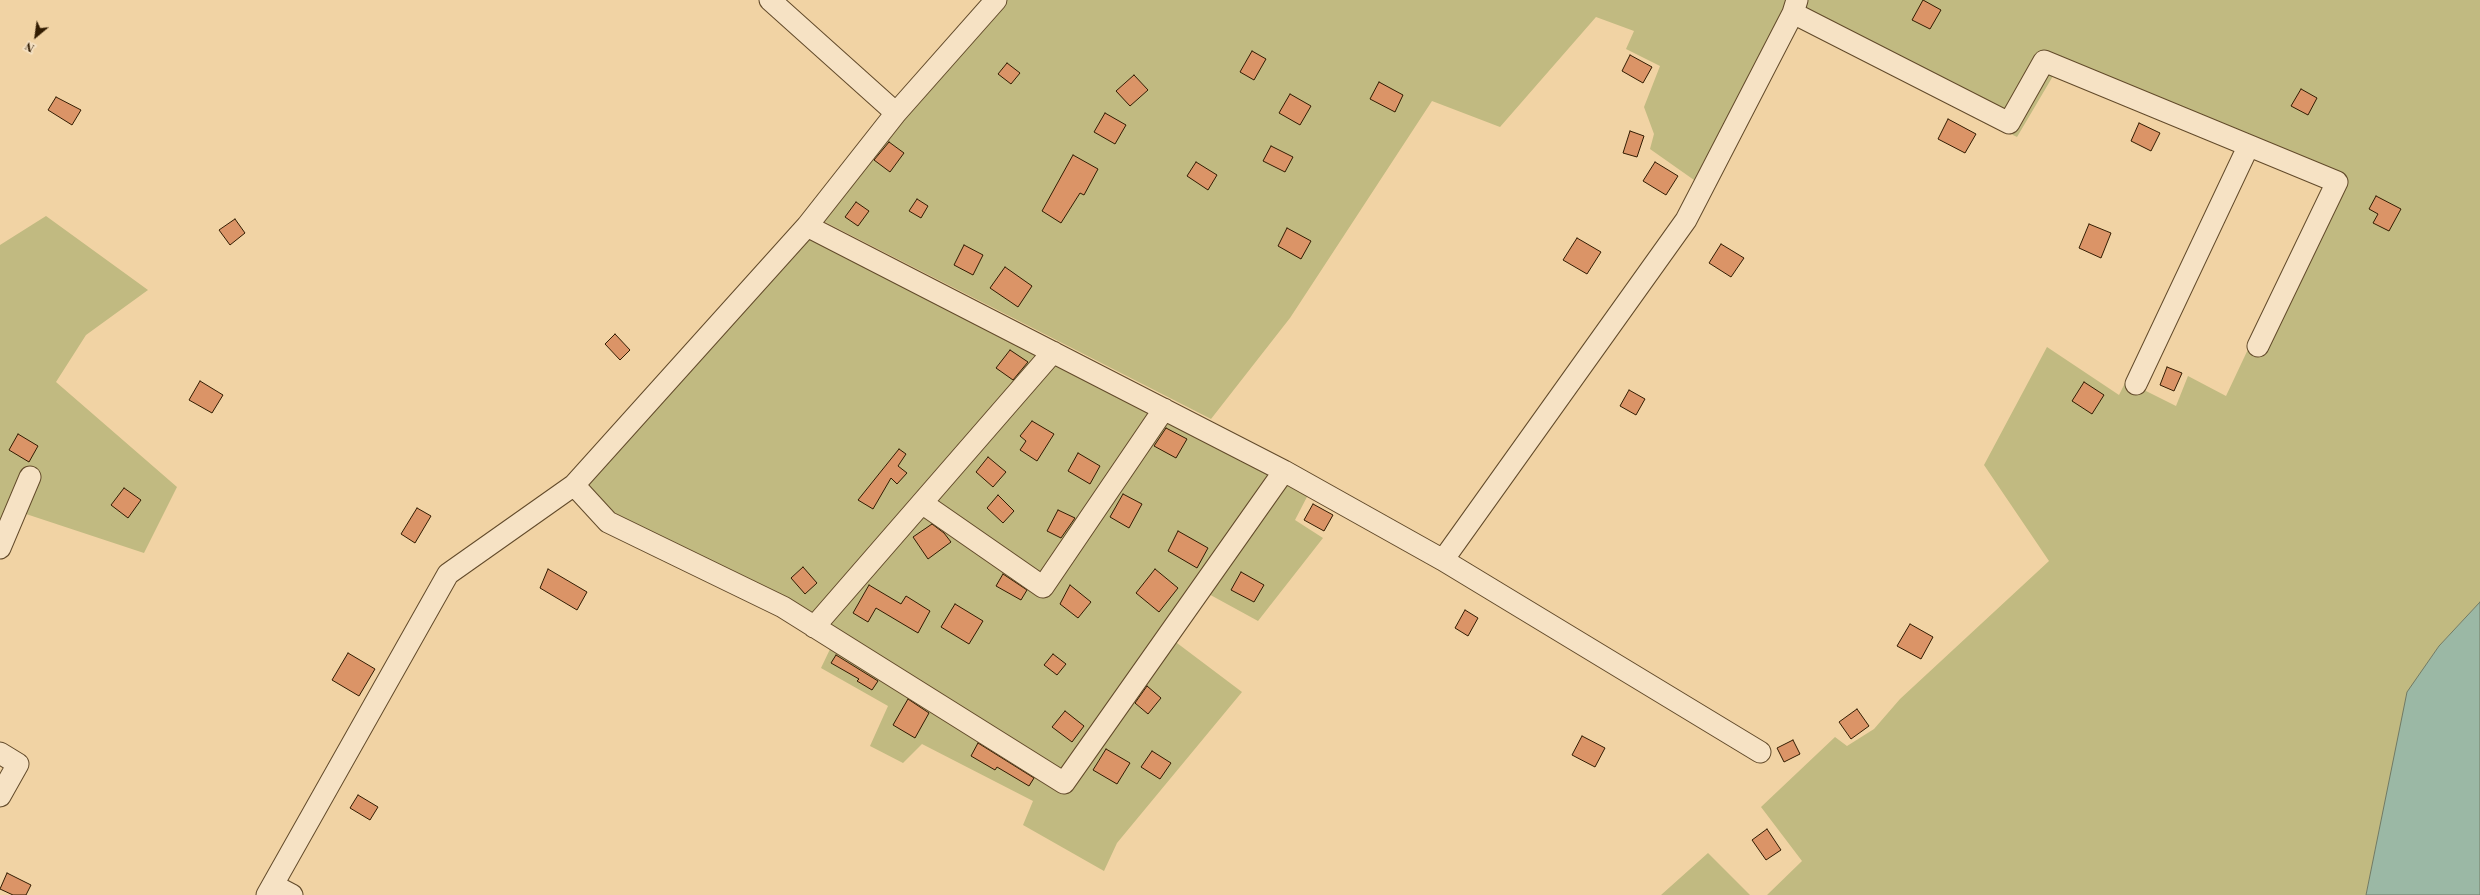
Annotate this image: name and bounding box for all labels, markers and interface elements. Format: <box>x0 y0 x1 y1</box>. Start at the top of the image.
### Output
north arrow <box>16 16 56 56</box>
text: N <box>23 38 37 55</box>

